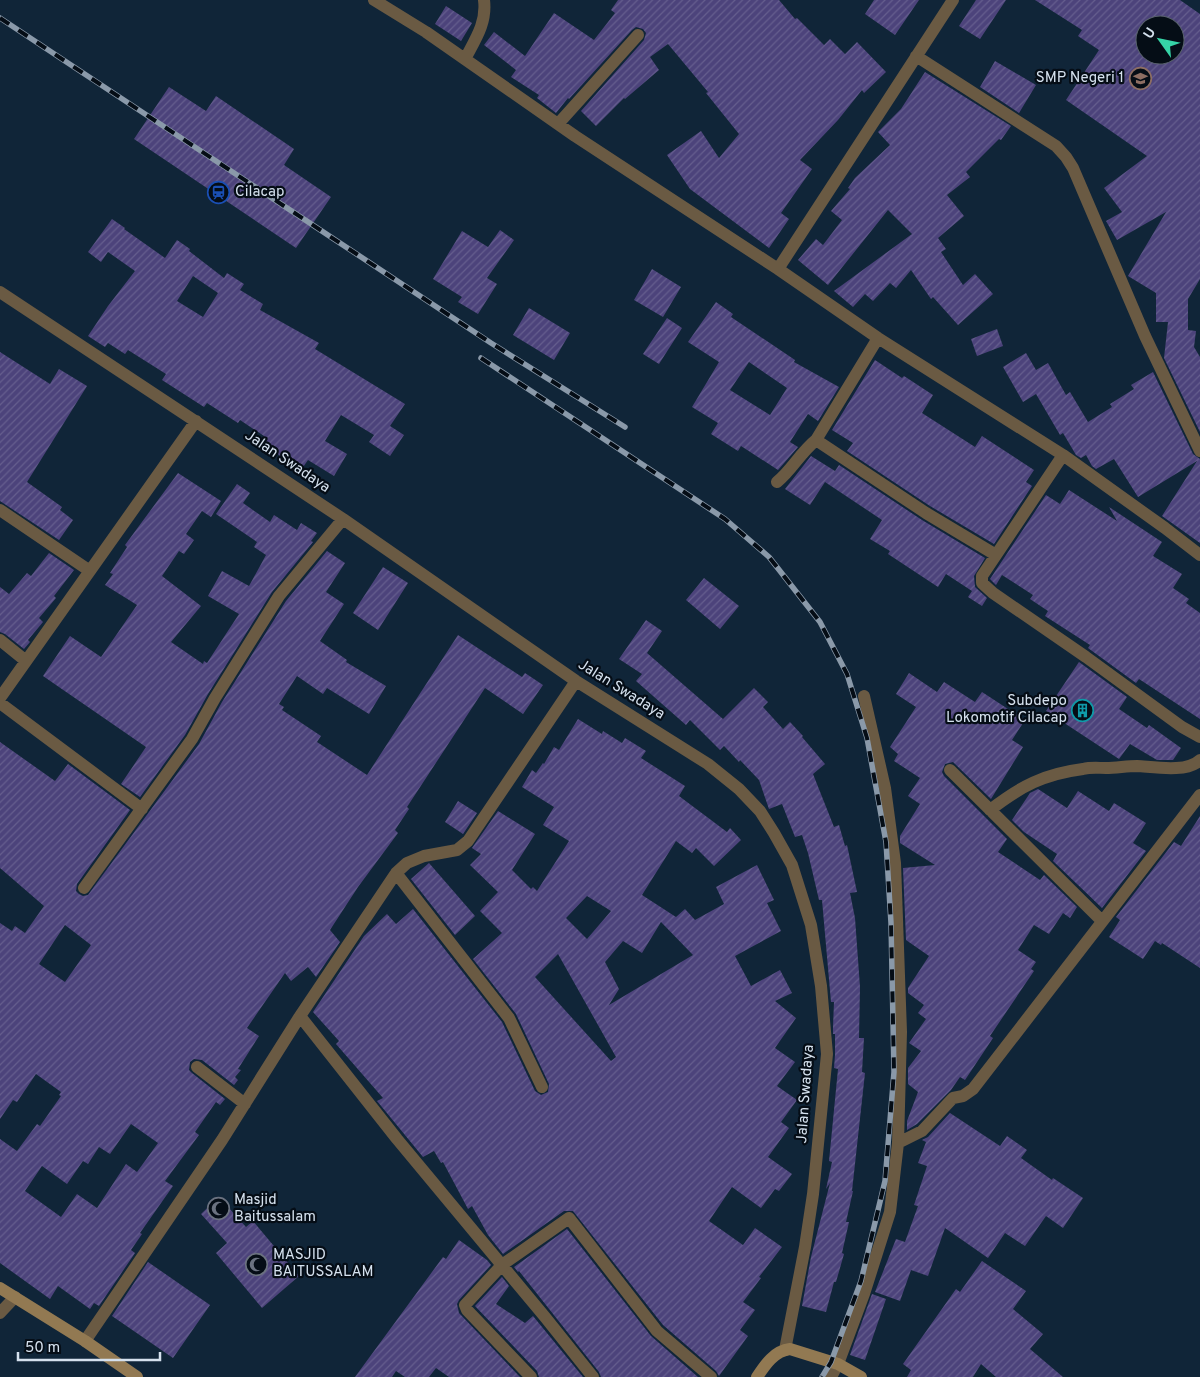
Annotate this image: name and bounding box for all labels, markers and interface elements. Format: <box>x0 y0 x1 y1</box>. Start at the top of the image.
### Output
north arrow <box>1135 15 1185 65</box>
text: U <box>1141 25 1160 43</box>
school or university icon: SMP Negeri 1 <box>1128 66 1152 90</box>
place label: SMP Negeri 1 <box>1036 69 1124 88</box>
station icon: Cilacap <box>207 180 231 204</box>
place label: Cilacap <box>235 183 284 202</box>
street label: Jalan Swadaya <box>241 426 333 498</box>
street label: Jalan Swadaya <box>574 656 668 724</box>
place label: Subdepo Lokomotif Cilacap <box>946 692 1067 728</box>
building icon: Subdepo Lokomotif Cilacap <box>1071 698 1095 722</box>
street label: Jalan Swadaya <box>793 1044 819 1144</box>
place label: Masjid Baitussalam <box>234 1191 316 1227</box>
mosque icon: Masjid Baitussalam <box>206 1197 230 1221</box>
place label: MASJID BAITUSSALAM <box>273 1246 374 1282</box>
mosque icon: MASJID BAITUSSALAM <box>245 1252 269 1276</box>
scale bar <box>18 1330 160 1362</box>
text: 50 m <box>25 1339 60 1358</box>

